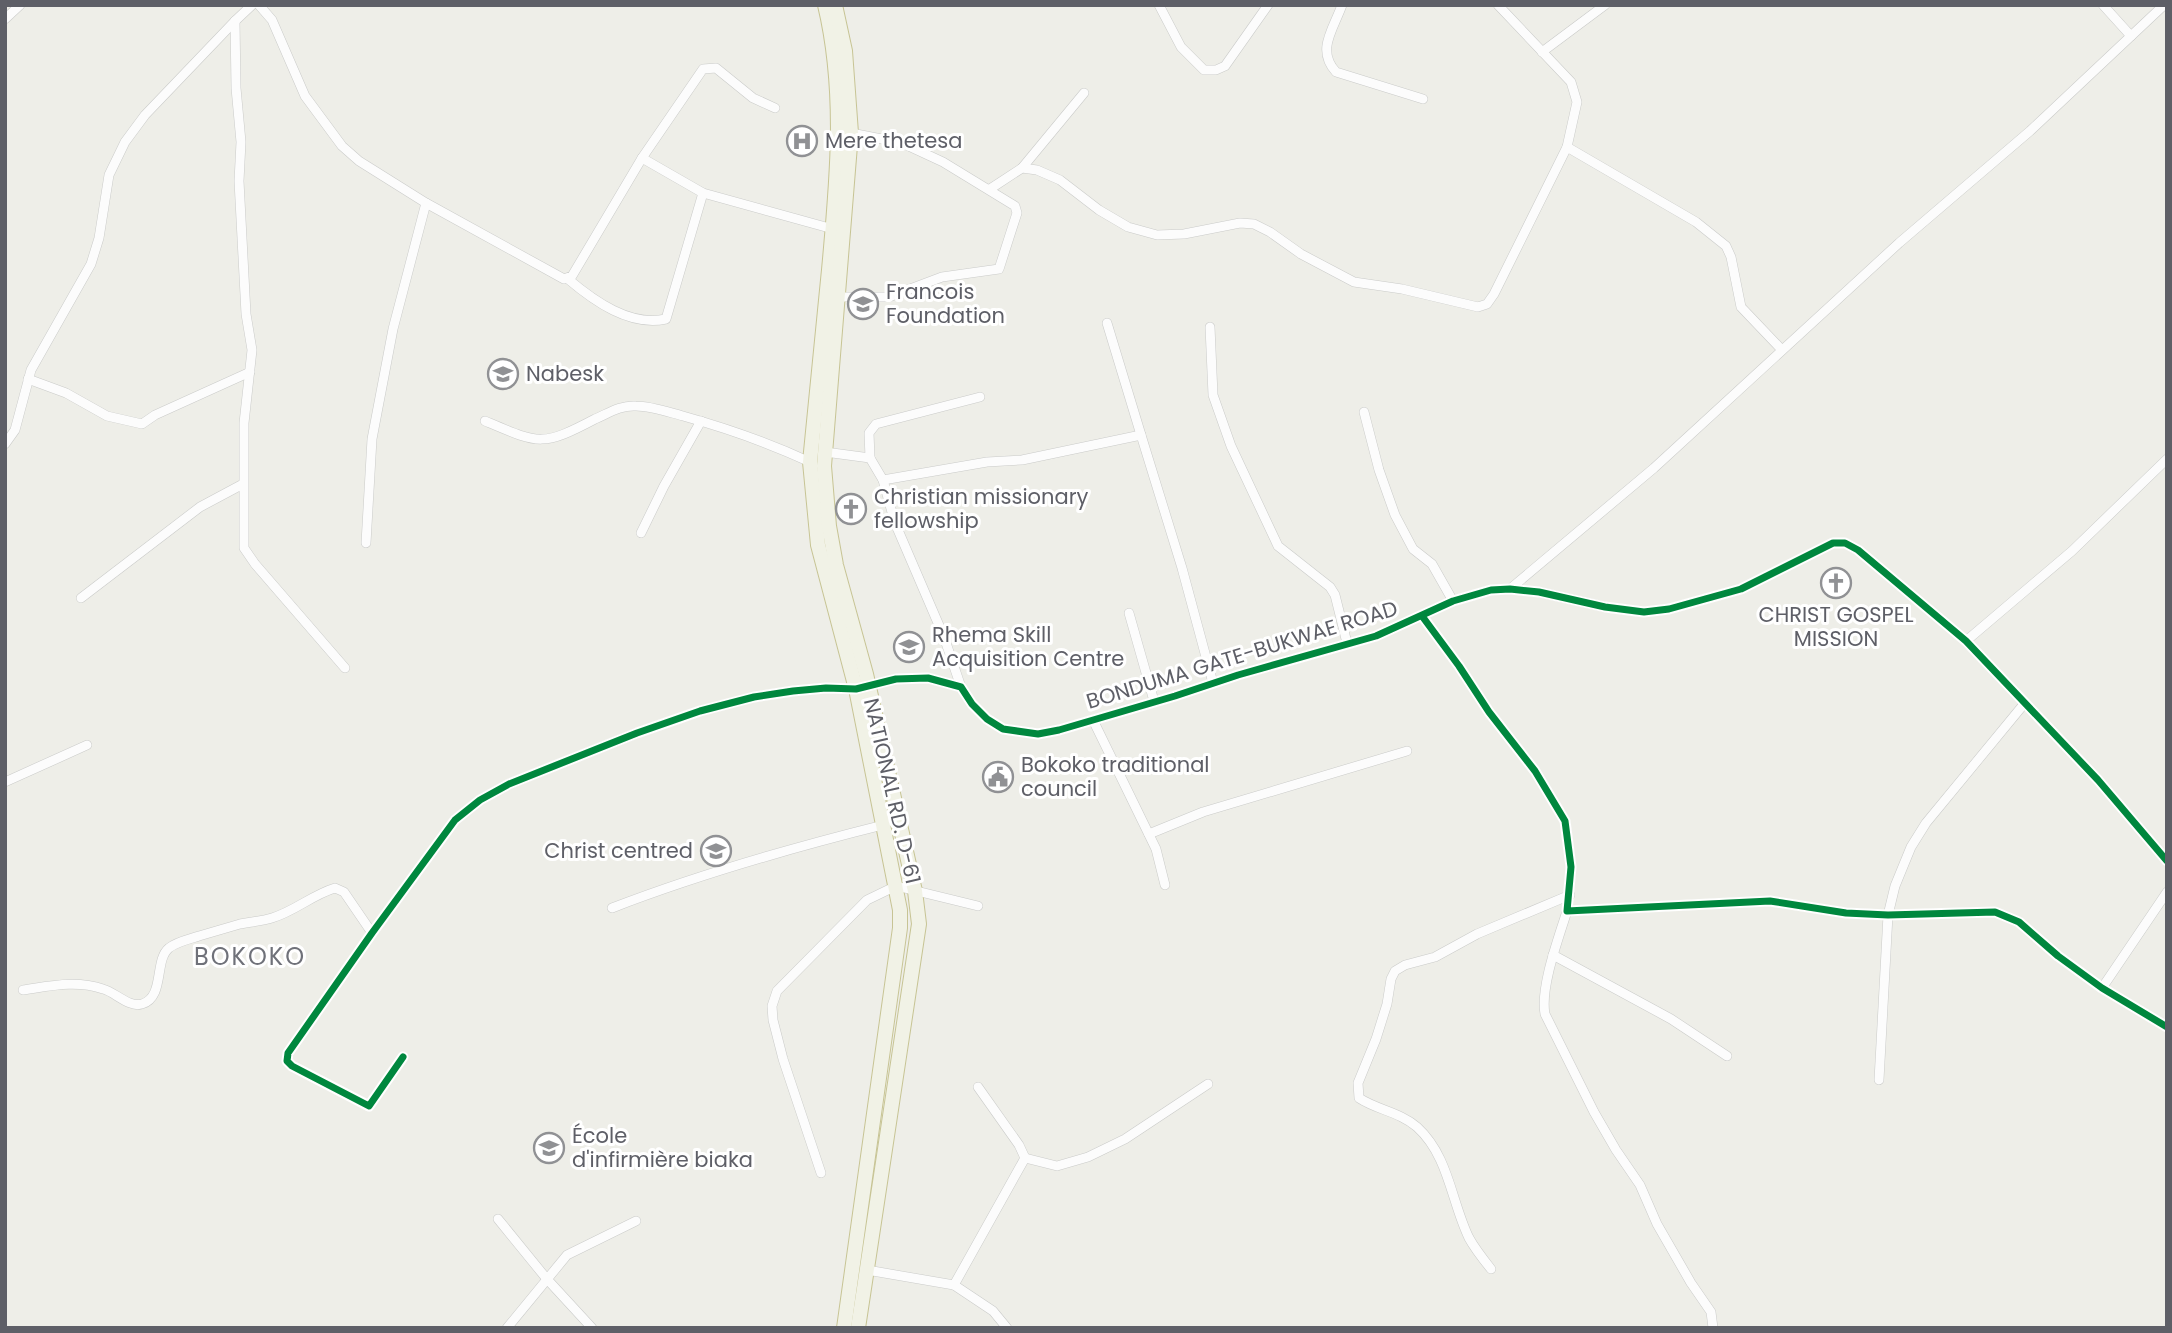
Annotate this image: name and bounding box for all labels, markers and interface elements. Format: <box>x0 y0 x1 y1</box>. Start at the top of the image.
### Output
hospital icon: Mere thetesa <box>785 124 819 158</box>
place label: Mere thetesa <box>825 126 963 155</box>
place label: Francois Foundation <box>886 277 1005 330</box>
school or university icon: Francois Foundation <box>846 287 880 321</box>
school or university icon: Nabesk <box>486 357 520 391</box>
place label: Nabesk <box>526 359 604 388</box>
place label: Christian missionary fellowship <box>874 482 1088 535</box>
church icon: Christian missionary fellowship <box>834 492 868 526</box>
church icon: CHRIST GOSPEL MISSION <box>1819 566 1853 600</box>
street label: BONDUMA GATE-BUKWAE ROAD <box>1083 593 1401 716</box>
place label: CHRIST GOSPEL MISSION <box>1758 600 1914 653</box>
place label: Rhema Skill Acquisition Centre <box>932 620 1124 673</box>
school or university icon: Rhema Skill Acquisition Centre <box>892 630 926 664</box>
street label: NATIONAL RD. D-61 <box>857 695 928 887</box>
place label: Bokoko traditional council <box>1021 750 1210 803</box>
public building icon: Bokoko traditional council <box>981 760 1015 794</box>
school or university icon: Christ centred <box>699 834 733 868</box>
place label: Christ centred <box>544 836 693 865</box>
district label: BOKOKO <box>194 940 306 973</box>
place label: École d'infirmière biaka <box>572 1121 753 1174</box>
school or university icon: École d'infirmière biaka <box>532 1131 566 1165</box>

